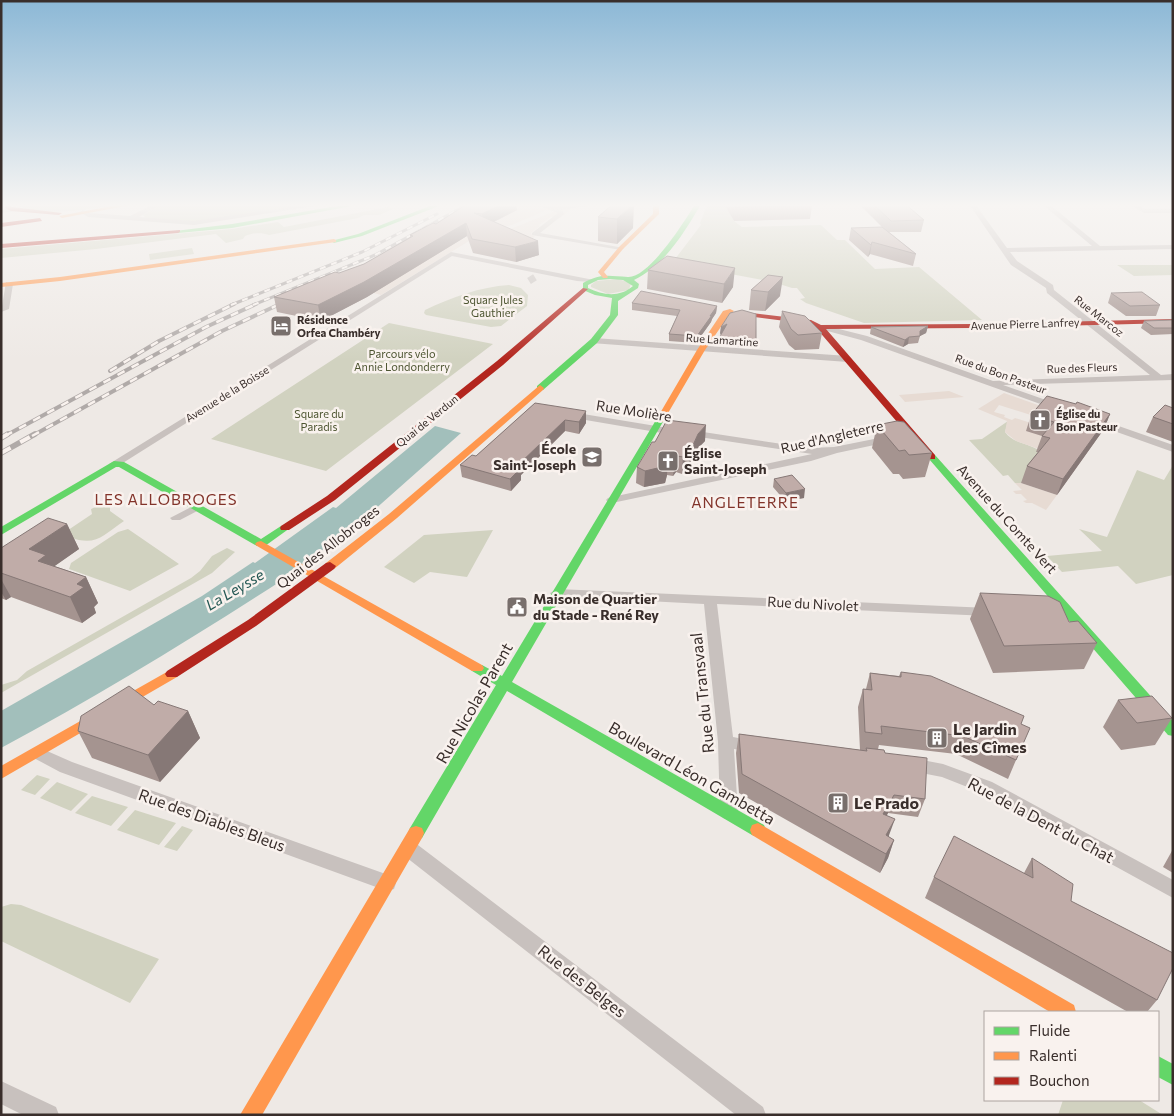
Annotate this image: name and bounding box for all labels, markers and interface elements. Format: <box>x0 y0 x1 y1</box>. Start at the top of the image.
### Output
street label: Rue Marcoz <box>1072 292 1127 339</box>
park label: Square Jules Gauthier <box>463 293 523 319</box>
place label: Résidence Orfea Chambéry <box>297 313 381 339</box>
hotel icon: Résidence Orfea Chambéry <box>269 314 293 338</box>
street label: Avenue Pierre Lanfrey <box>970 315 1080 332</box>
street label: Rue Lamartine <box>685 330 759 349</box>
park label: Parcours vélo Annie Londonderry <box>354 347 450 373</box>
street label: Rue du Bon Pasteur <box>954 351 1049 396</box>
street label: Rue des Fleurs <box>1046 360 1118 375</box>
street label: Avenue de la Boisse <box>183 363 271 425</box>
street label: Quai de Verdun <box>393 392 460 449</box>
street label: Rue Molière <box>595 396 673 425</box>
place label: Église du Bon Pasteur <box>1056 406 1118 433</box>
park label: Square du Paradis <box>294 407 344 433</box>
church icon: Église du Bon Pasteur <box>1028 408 1052 432</box>
street label: Rue d'Angleterre <box>779 416 885 457</box>
place label: École Saint-Joseph <box>493 440 576 473</box>
place label: Église Saint-Joseph <box>684 444 767 477</box>
school or university icon: École Saint-Joseph <box>580 445 604 469</box>
church icon: Église Saint-Joseph <box>656 449 680 473</box>
street label: Avenue du Comte Vert <box>954 461 1061 577</box>
district label: LES ALLOBROGES <box>94 490 238 508</box>
district label: ANGLETERRE <box>691 493 799 511</box>
street label: Quai des Allobroges <box>273 501 382 592</box>
water label: La Leysse <box>202 565 267 614</box>
place label: Maison de Quartier du Stade - René Rey <box>533 590 659 623</box>
street label: Rue du Nivolet <box>767 593 860 614</box>
public building icon: Maison de Quartier du Stade - René Rey <box>505 595 529 619</box>
street label: Rue du Transvaal <box>686 632 717 754</box>
street label: Rue Nicolas Parent <box>431 639 516 766</box>
street label: Boulevard Léon Gambetta <box>606 717 779 828</box>
place label: Le Jardin des Cîmes <box>953 719 1027 756</box>
building icon: Le Jardin des Cîmes <box>925 726 949 750</box>
street label: Rue de la Dent du Chat <box>965 773 1118 866</box>
street label: Rue des Diables Bleus <box>136 784 288 855</box>
building icon: Le Prado <box>826 791 850 815</box>
place label: Le Prado <box>854 793 919 812</box>
street label: Rue des Belges <box>535 940 630 1021</box>
legend <box>984 1011 1159 1101</box>
text: Fluide <box>1029 1021 1070 1039</box>
text: Ralenti <box>1029 1046 1077 1064</box>
text: Bouchon <box>1029 1071 1090 1089</box>

